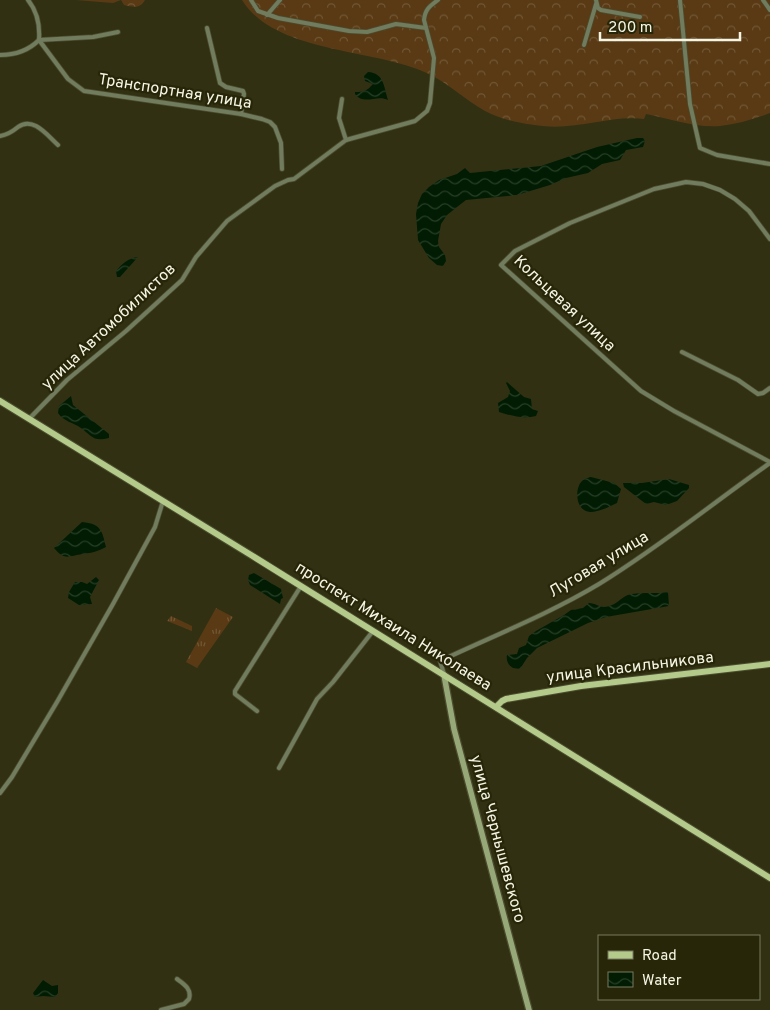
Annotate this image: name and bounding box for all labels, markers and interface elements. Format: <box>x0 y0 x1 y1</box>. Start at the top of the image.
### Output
scale bar <box>600 10 740 42</box>
text: 200 m <box>608 19 653 38</box>
street label: Транспортная улица <box>97 70 253 114</box>
street label: Кольцевая улица <box>509 252 619 356</box>
street label: улица Автомобилистов <box>38 259 180 395</box>
street label: Луговая улица <box>545 527 653 603</box>
street label: проспект Михаила Николаева <box>291 558 495 696</box>
street label: улица Красильникова <box>545 648 715 688</box>
street label: улица Чернышевского <box>465 753 529 925</box>
legend <box>598 935 760 1000</box>
text: Road <box>642 947 677 966</box>
text: Water <box>642 972 682 991</box>

